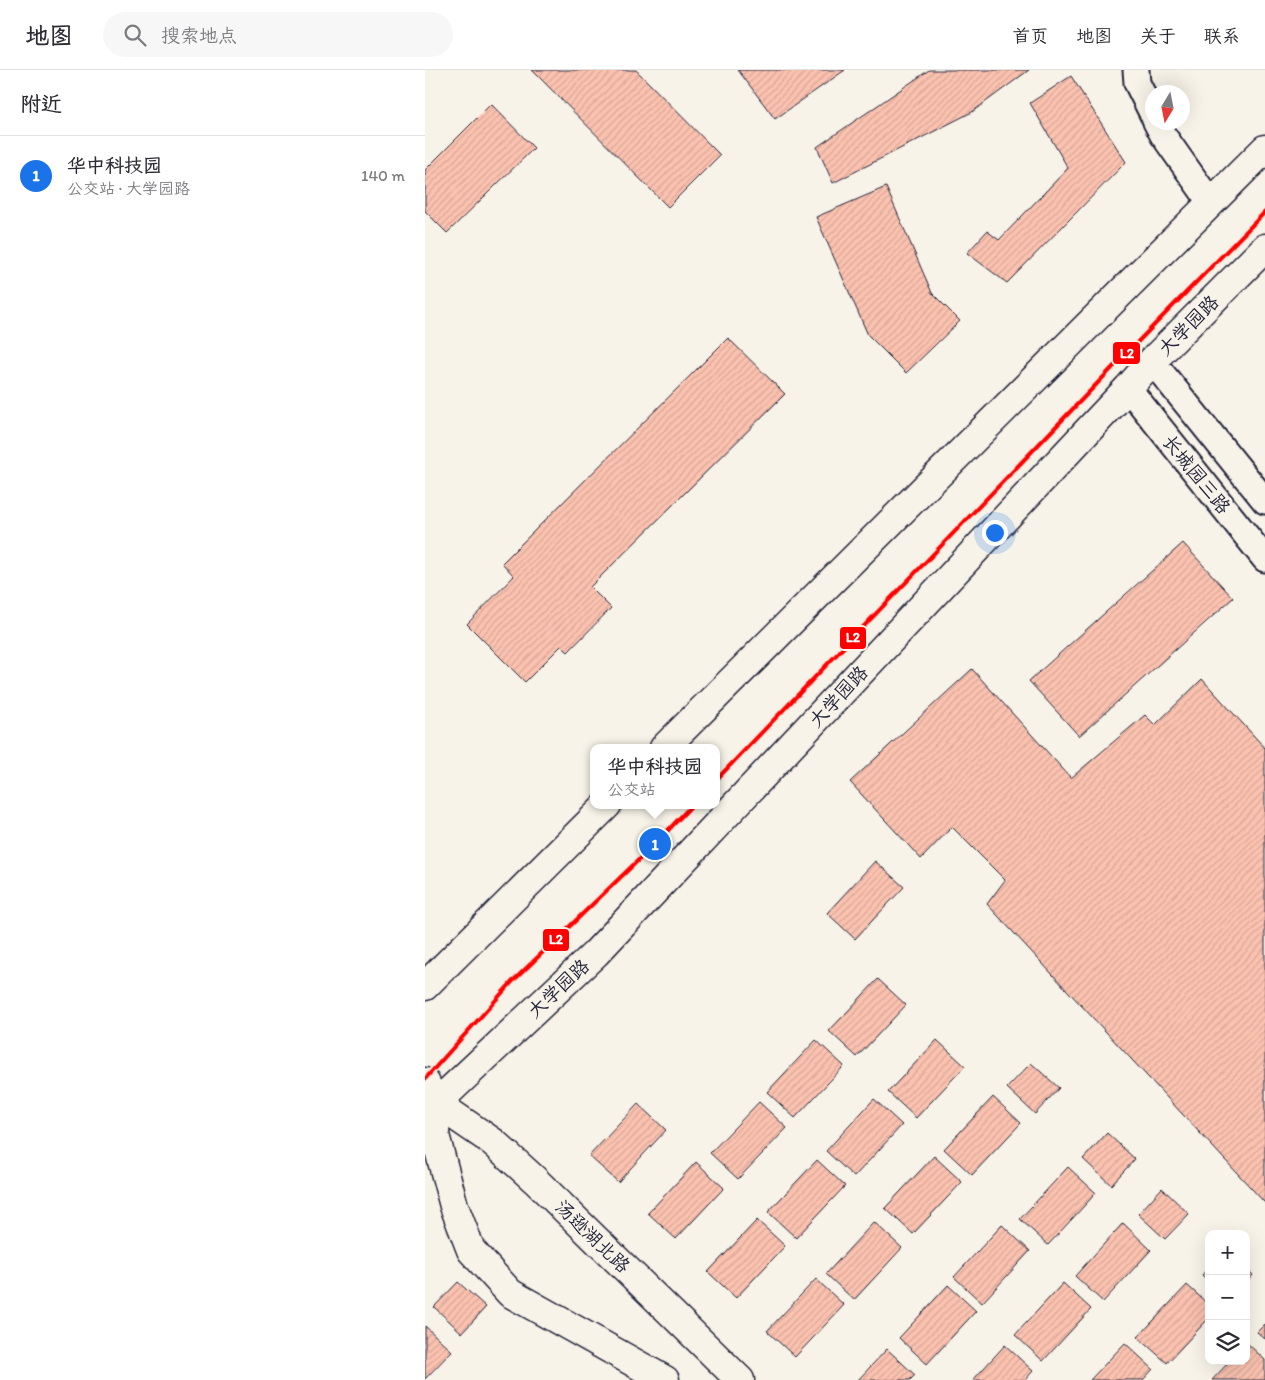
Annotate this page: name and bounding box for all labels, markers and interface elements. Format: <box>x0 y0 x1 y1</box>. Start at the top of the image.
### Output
search box <box>103 12 453 57</box>
text: 地图 <box>25 21 73 50</box>
icon: search <box>121 21 149 49</box>
text: 搜索地点 <box>161 24 237 47</box>
text: 首页 <box>1012 25 1048 47</box>
text: 地图 <box>1076 25 1112 47</box>
text: 关于 <box>1140 25 1176 47</box>
text: 联系 <box>1204 25 1240 47</box>
north arrow <box>1145 85 1190 130</box>
text: 附近 <box>20 91 62 116</box>
text: 华中科技园 <box>67 154 162 177</box>
text: 1 <box>32 166 40 185</box>
text: 140 m <box>361 166 405 185</box>
text: 公交站 · 大学园路 <box>67 179 190 198</box>
street label: 大学园路 <box>1153 290 1223 360</box>
line badge: L2 <box>1112 341 1141 365</box>
text: L2 <box>1120 345 1135 362</box>
street label: 长城园三路 <box>1158 430 1235 518</box>
your location <box>982 520 1008 546</box>
line badge: L2 <box>839 626 867 650</box>
text: L2 <box>846 629 861 646</box>
street label: 大学园路 <box>804 661 873 732</box>
popup <box>590 744 720 809</box>
text: 华中科技园 <box>607 755 703 778</box>
text: 公交站 <box>607 780 656 799</box>
pin: 1 <box>639 825 671 863</box>
line badge: L2 <box>542 928 570 952</box>
text: L2 <box>549 931 564 948</box>
street label: 大学园路 <box>523 954 594 1023</box>
street label: 汤逊湖北路 <box>550 1195 635 1278</box>
map controls <box>1205 1230 1250 1365</box>
button: + <box>1205 1230 1250 1275</box>
button: − <box>1205 1275 1250 1320</box>
button: layers <box>1205 1320 1250 1365</box>

